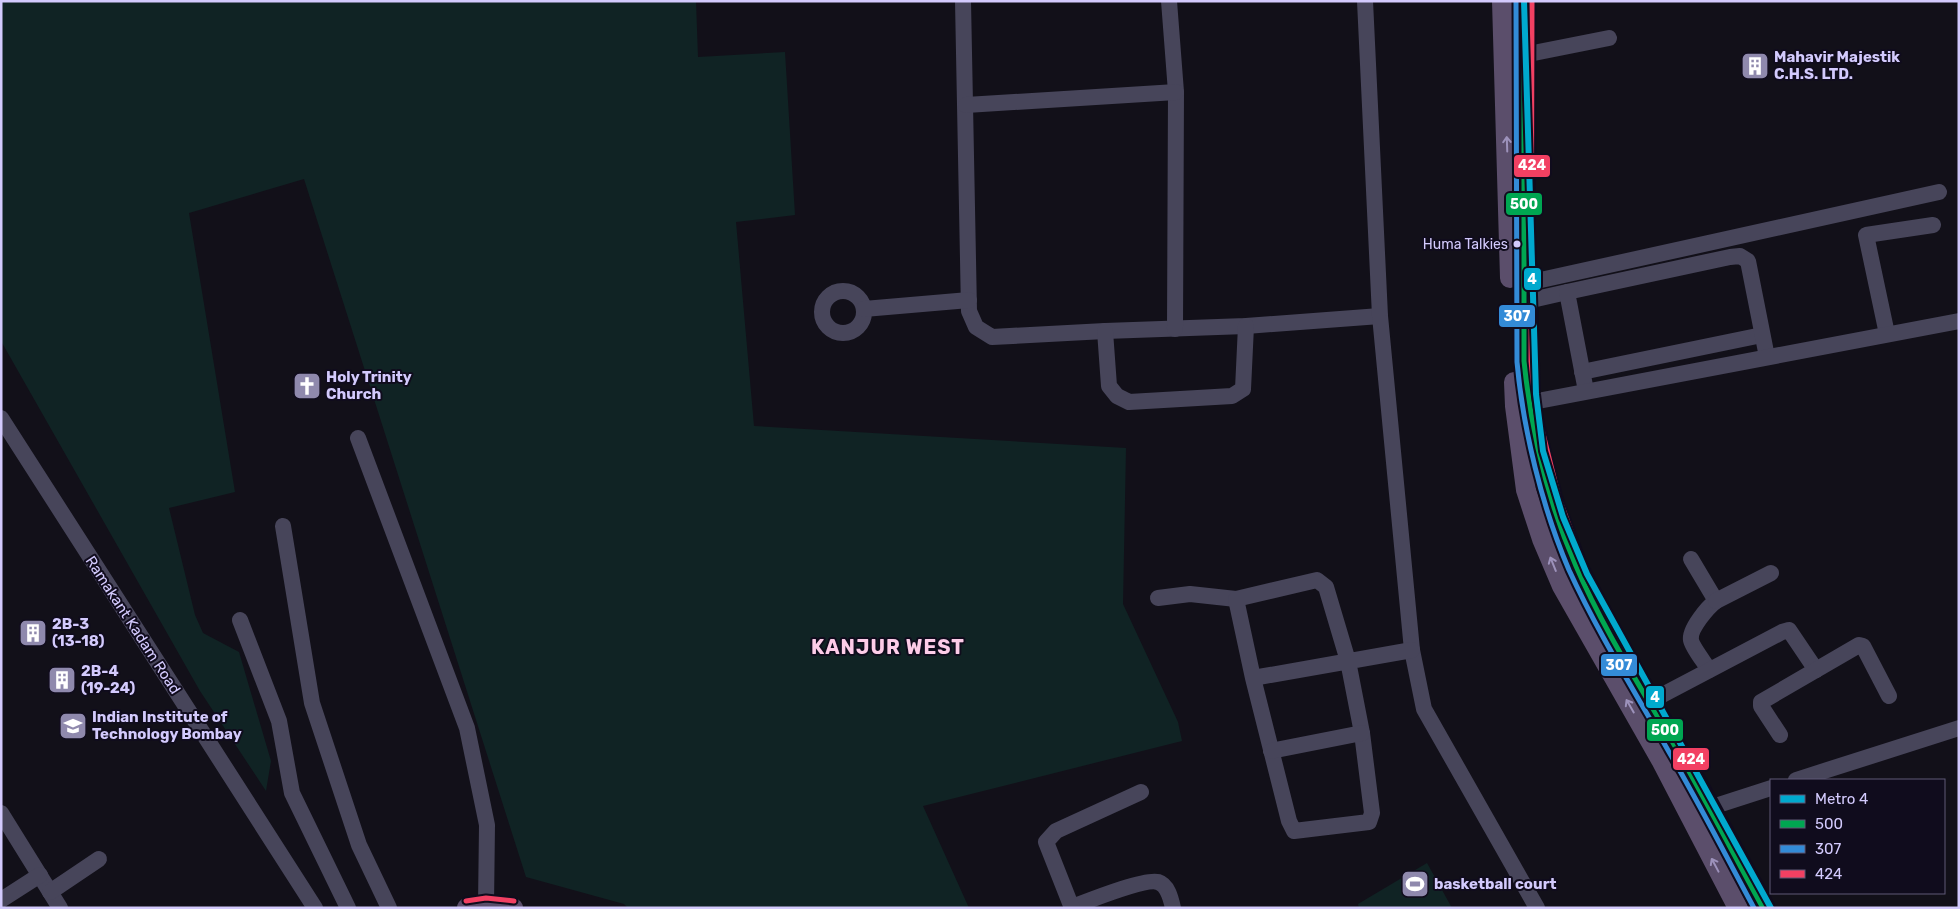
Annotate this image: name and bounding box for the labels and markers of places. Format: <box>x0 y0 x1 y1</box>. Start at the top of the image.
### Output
place label: Mahavir Majestik C.H.S. LTD. <box>1774 48 1900 83</box>
building icon: Mahavir Majestik C.H.S. LTD. <box>1740 51 1770 81</box>
place label: Huma Talkies <box>1423 236 1508 253</box>
marker: Huma Talkies <box>1512 239 1522 249</box>
place label: Holy Trinity Church <box>326 368 412 403</box>
church icon: Holy Trinity Church <box>292 371 322 401</box>
place label: 2B-3 (13-18) <box>52 615 105 650</box>
building icon: 2B-3 (13-18) <box>18 618 48 648</box>
place label: 2B-4 (19-24) <box>81 662 136 697</box>
building icon: 2B-4 (19-24) <box>47 665 77 695</box>
place label: Indian Institute of Technology Bombay <box>92 708 242 743</box>
school or university icon: Indian Institute of Technology Bombay <box>58 711 88 741</box>
sports icon: basketball court <box>1400 869 1430 899</box>
place label: basketball court <box>1434 875 1556 893</box>

